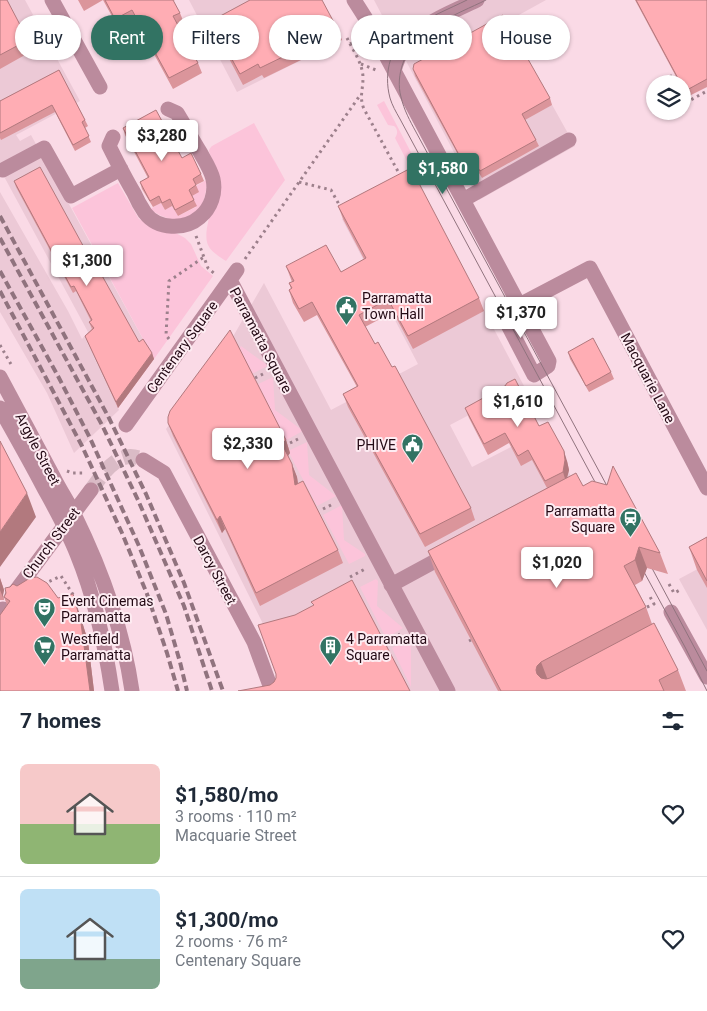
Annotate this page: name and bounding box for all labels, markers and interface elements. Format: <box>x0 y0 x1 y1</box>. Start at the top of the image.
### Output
chip: Buy <box>15 15 81 60</box>
chip: Rent <box>91 15 163 60</box>
chip: Filters <box>173 15 259 60</box>
chip: New <box>269 15 341 60</box>
chip: Apartment <box>351 15 472 60</box>
chip: House <box>482 15 570 60</box>
map controls <box>646 75 691 120</box>
button: layers <box>646 75 691 120</box>
pin: $3,280 <box>121 120 203 162</box>
text: $3,280 <box>137 126 187 145</box>
pin: $1,580 <box>402 152 484 195</box>
text: $1,580 <box>418 159 468 178</box>
pin: $1,300 <box>46 244 128 287</box>
text: $1,300 <box>62 251 112 270</box>
street label: Parramatta Square <box>226 285 296 395</box>
place label: Parramatta Town Hall <box>362 290 432 322</box>
public building icon: Parramatta Town Hall <box>334 294 358 325</box>
pin: $1,370 <box>480 296 562 339</box>
street label: Centenary Square <box>143 298 221 396</box>
text: $1,370 <box>496 303 546 322</box>
street label: Macquarie Lane <box>618 330 678 426</box>
pin: $1,610 <box>477 386 559 428</box>
text: $1,610 <box>493 392 543 411</box>
street label: Argyle Street <box>12 410 64 488</box>
pin: $2,330 <box>207 428 289 470</box>
public building icon: PHIVE <box>400 433 424 464</box>
text: $2,330 <box>223 434 273 453</box>
place label: PHIVE <box>357 437 396 453</box>
place label: Parramatta Square <box>545 503 615 535</box>
street label: Church Street <box>19 504 83 582</box>
station icon: Parramatta Square <box>619 507 643 538</box>
street label: Darcy Street <box>190 533 240 608</box>
pin: $1,020 <box>516 546 598 589</box>
text: $1,020 <box>532 553 582 572</box>
place label: Event Cinemas Parramatta <box>61 593 153 625</box>
theatre icon: Event Cinemas Parramatta <box>33 597 57 628</box>
place label: Westfield Parramatta <box>61 631 131 663</box>
place label: 4 Parramatta Square <box>346 631 427 663</box>
supermarket icon: Westfield Parramatta <box>33 635 57 666</box>
building icon: 4 Parramatta Square <box>318 635 342 666</box>
icon: filters <box>659 707 687 735</box>
text: 7 homes <box>20 709 101 733</box>
text: $1,580/mo <box>175 783 278 807</box>
icon: home <box>60 784 120 844</box>
icon: heart <box>659 800 687 828</box>
text: 3 rooms · 110 m² <box>175 807 297 826</box>
text: Macquarie Street <box>175 826 297 845</box>
text: $1,300/mo <box>175 908 278 932</box>
icon: home <box>60 909 120 969</box>
icon: heart <box>659 925 687 953</box>
text: 2 rooms · 76 m² <box>175 932 288 951</box>
text: Centenary Square <box>175 951 301 970</box>

